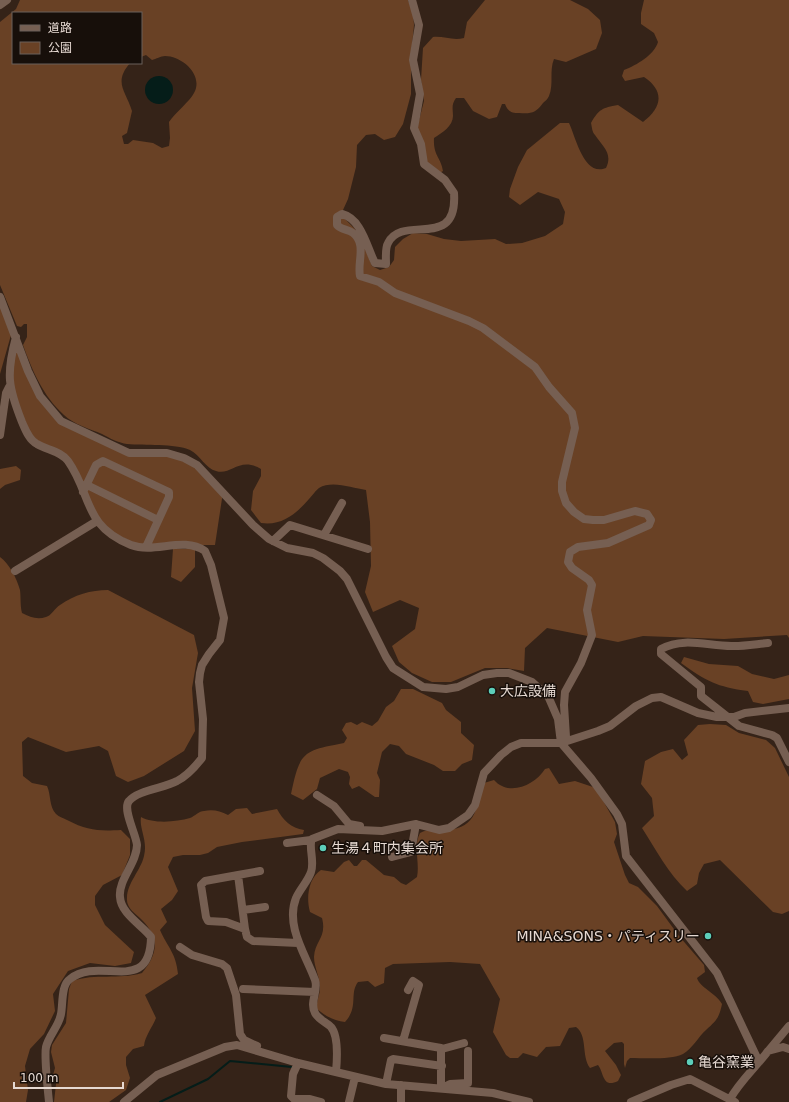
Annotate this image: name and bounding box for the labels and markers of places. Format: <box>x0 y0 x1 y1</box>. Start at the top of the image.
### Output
place label: 大広設備 <box>500 683 556 699</box>
marker: 大広設備 <box>487 686 497 696</box>
place label: 生湯４町内集会所 <box>331 840 443 856</box>
marker: 生湯４町内集会所 <box>318 843 328 853</box>
place label: MINA&SONS・パティスリー <box>516 928 700 944</box>
marker: MINA&SONS・パティスリー <box>703 931 713 941</box>
place label: 亀谷窯業 <box>698 1054 754 1070</box>
marker: 亀谷窯業 <box>685 1057 695 1067</box>

